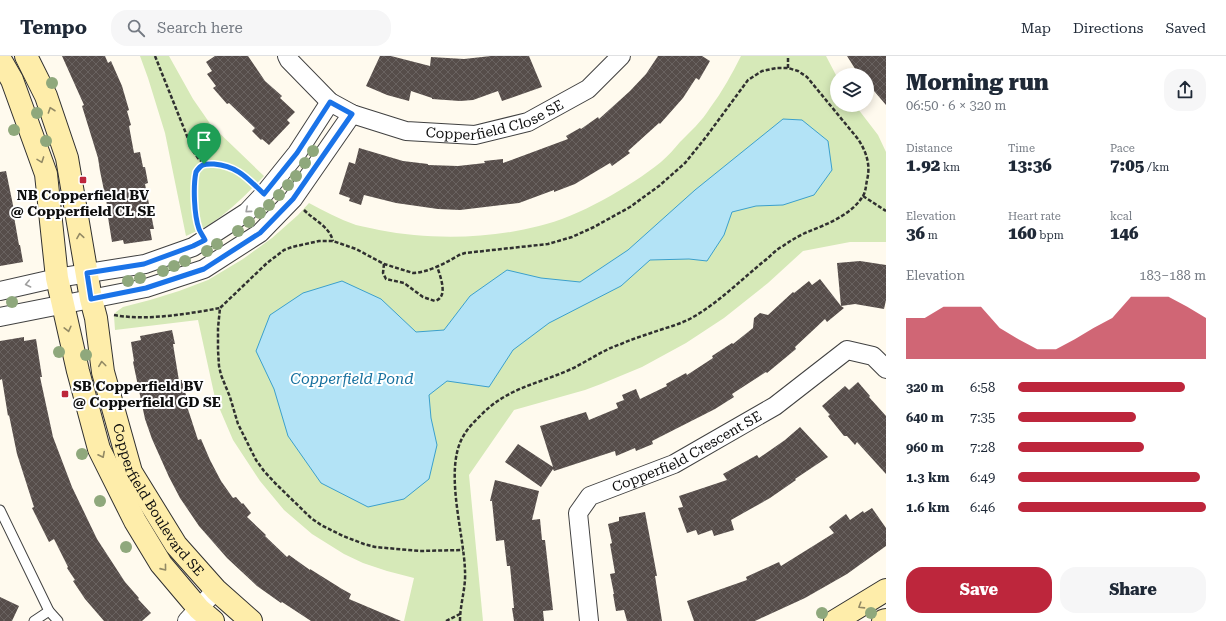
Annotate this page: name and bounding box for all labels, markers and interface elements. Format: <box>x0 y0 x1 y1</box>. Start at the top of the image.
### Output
search box <box>111 10 391 46</box>
text: Tempo <box>20 16 87 39</box>
icon: search <box>125 17 147 39</box>
text: Search here <box>157 19 243 37</box>
text: Map <box>1021 20 1051 36</box>
text: Directions <box>1073 20 1143 36</box>
text: Saved <box>1165 20 1206 36</box>
map controls <box>830 68 874 112</box>
button: layers <box>830 68 874 112</box>
button: share <box>1164 69 1206 111</box>
text: Morning run <box>906 70 1049 95</box>
street label: Copperfield Close SE <box>425 96 566 143</box>
text: 06:50 · 6 × 320 m <box>906 98 1006 113</box>
one-way arrow <box>47 106 55 113</box>
pin <box>187 123 221 164</box>
icon: arrive <box>193 129 215 151</box>
text: Distance <box>906 142 953 155</box>
text: Time <box>1008 142 1035 155</box>
text: Pace <box>1110 142 1135 155</box>
text: 1.92 <box>906 155 940 175</box>
text: 13:36 <box>1008 155 1052 175</box>
text: 7:05 <box>1110 155 1144 175</box>
one-way arrow <box>36 156 44 163</box>
text: km <box>940 161 960 174</box>
text: /km <box>1144 161 1169 174</box>
marker: NB Copperfield BV @ Copperfield CL SE <box>78 175 88 185</box>
place label: NB Copperfield BV @ Copperfield CL SE <box>11 187 155 219</box>
one-way arrow <box>245 205 252 212</box>
text: Elevation <box>906 210 956 223</box>
text: Heart rate <box>1008 210 1061 223</box>
text: kcal <box>1110 210 1132 223</box>
text: 36 <box>906 223 925 243</box>
text: 160 <box>1008 223 1037 243</box>
text: 146 <box>1110 223 1139 243</box>
text: m <box>925 229 938 242</box>
text: bpm <box>1037 229 1064 242</box>
one-way arrow <box>76 233 85 239</box>
text: Elevation <box>906 268 965 283</box>
text: 183–188 m <box>1139 268 1206 283</box>
one-way arrow <box>25 280 32 288</box>
one-way arrow <box>63 326 71 333</box>
one-way arrow <box>97 361 106 367</box>
water label: Copperfield Pond <box>290 370 414 388</box>
place label: SB Copperfield BV @ Copperfield GD SE <box>73 378 221 410</box>
text: 320 m <box>906 380 944 395</box>
text: 6:58 <box>970 380 995 395</box>
marker: SB Copperfield BV @ Copperfield GD SE <box>60 389 70 399</box>
street label: Copperfield Crescent SE <box>610 408 764 495</box>
text: 640 m <box>906 410 944 425</box>
text: 7:35 <box>970 410 995 425</box>
street label: Copperfield Boulevard SE <box>110 421 207 579</box>
text: 960 m <box>906 440 944 455</box>
text: 7:28 <box>970 440 995 455</box>
one-way arrow <box>97 451 104 458</box>
text: 1.3 km <box>906 470 949 485</box>
text: 6:49 <box>970 470 995 485</box>
text: 1.6 km <box>906 500 949 515</box>
text: 6:46 <box>970 500 995 515</box>
one-way arrow <box>160 564 167 571</box>
button: Save <box>906 567 1052 613</box>
button: Share <box>1060 567 1206 613</box>
one-way arrow <box>858 601 865 609</box>

